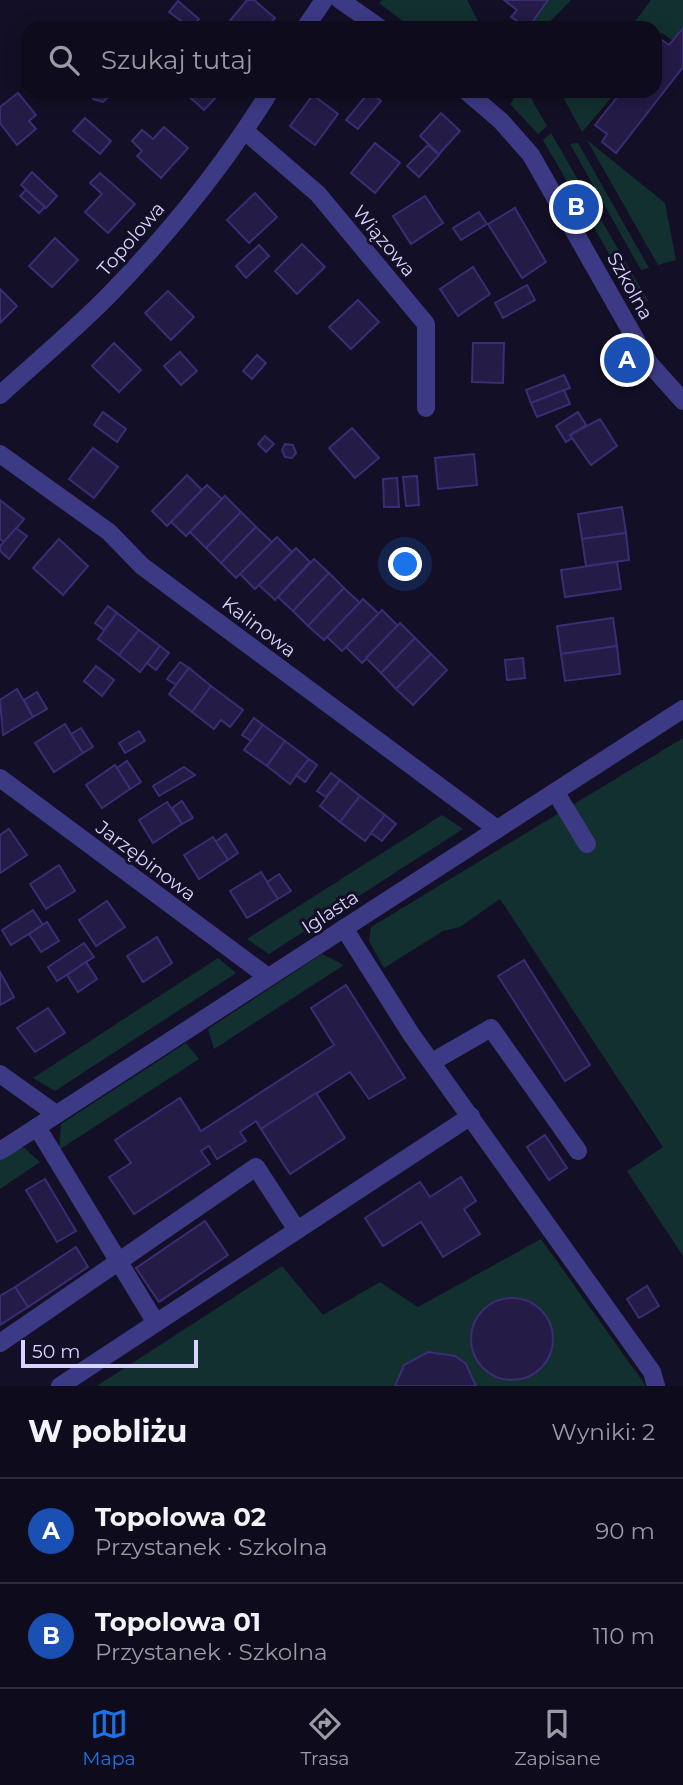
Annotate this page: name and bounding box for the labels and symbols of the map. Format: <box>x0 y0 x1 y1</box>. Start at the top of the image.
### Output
pin: B <box>553 181 599 233</box>
street label: Topolowa <box>93 197 169 281</box>
street label: Wiązowa <box>348 201 420 281</box>
street label: Szkolna <box>602 248 658 324</box>
pin: A <box>604 334 650 386</box>
your location <box>388 547 422 581</box>
street label: Kalinowa <box>217 592 301 662</box>
street label: Jarzębinowa <box>91 815 201 906</box>
street label: Iglasta <box>297 885 363 939</box>
scale bar <box>21 1337 198 1369</box>

